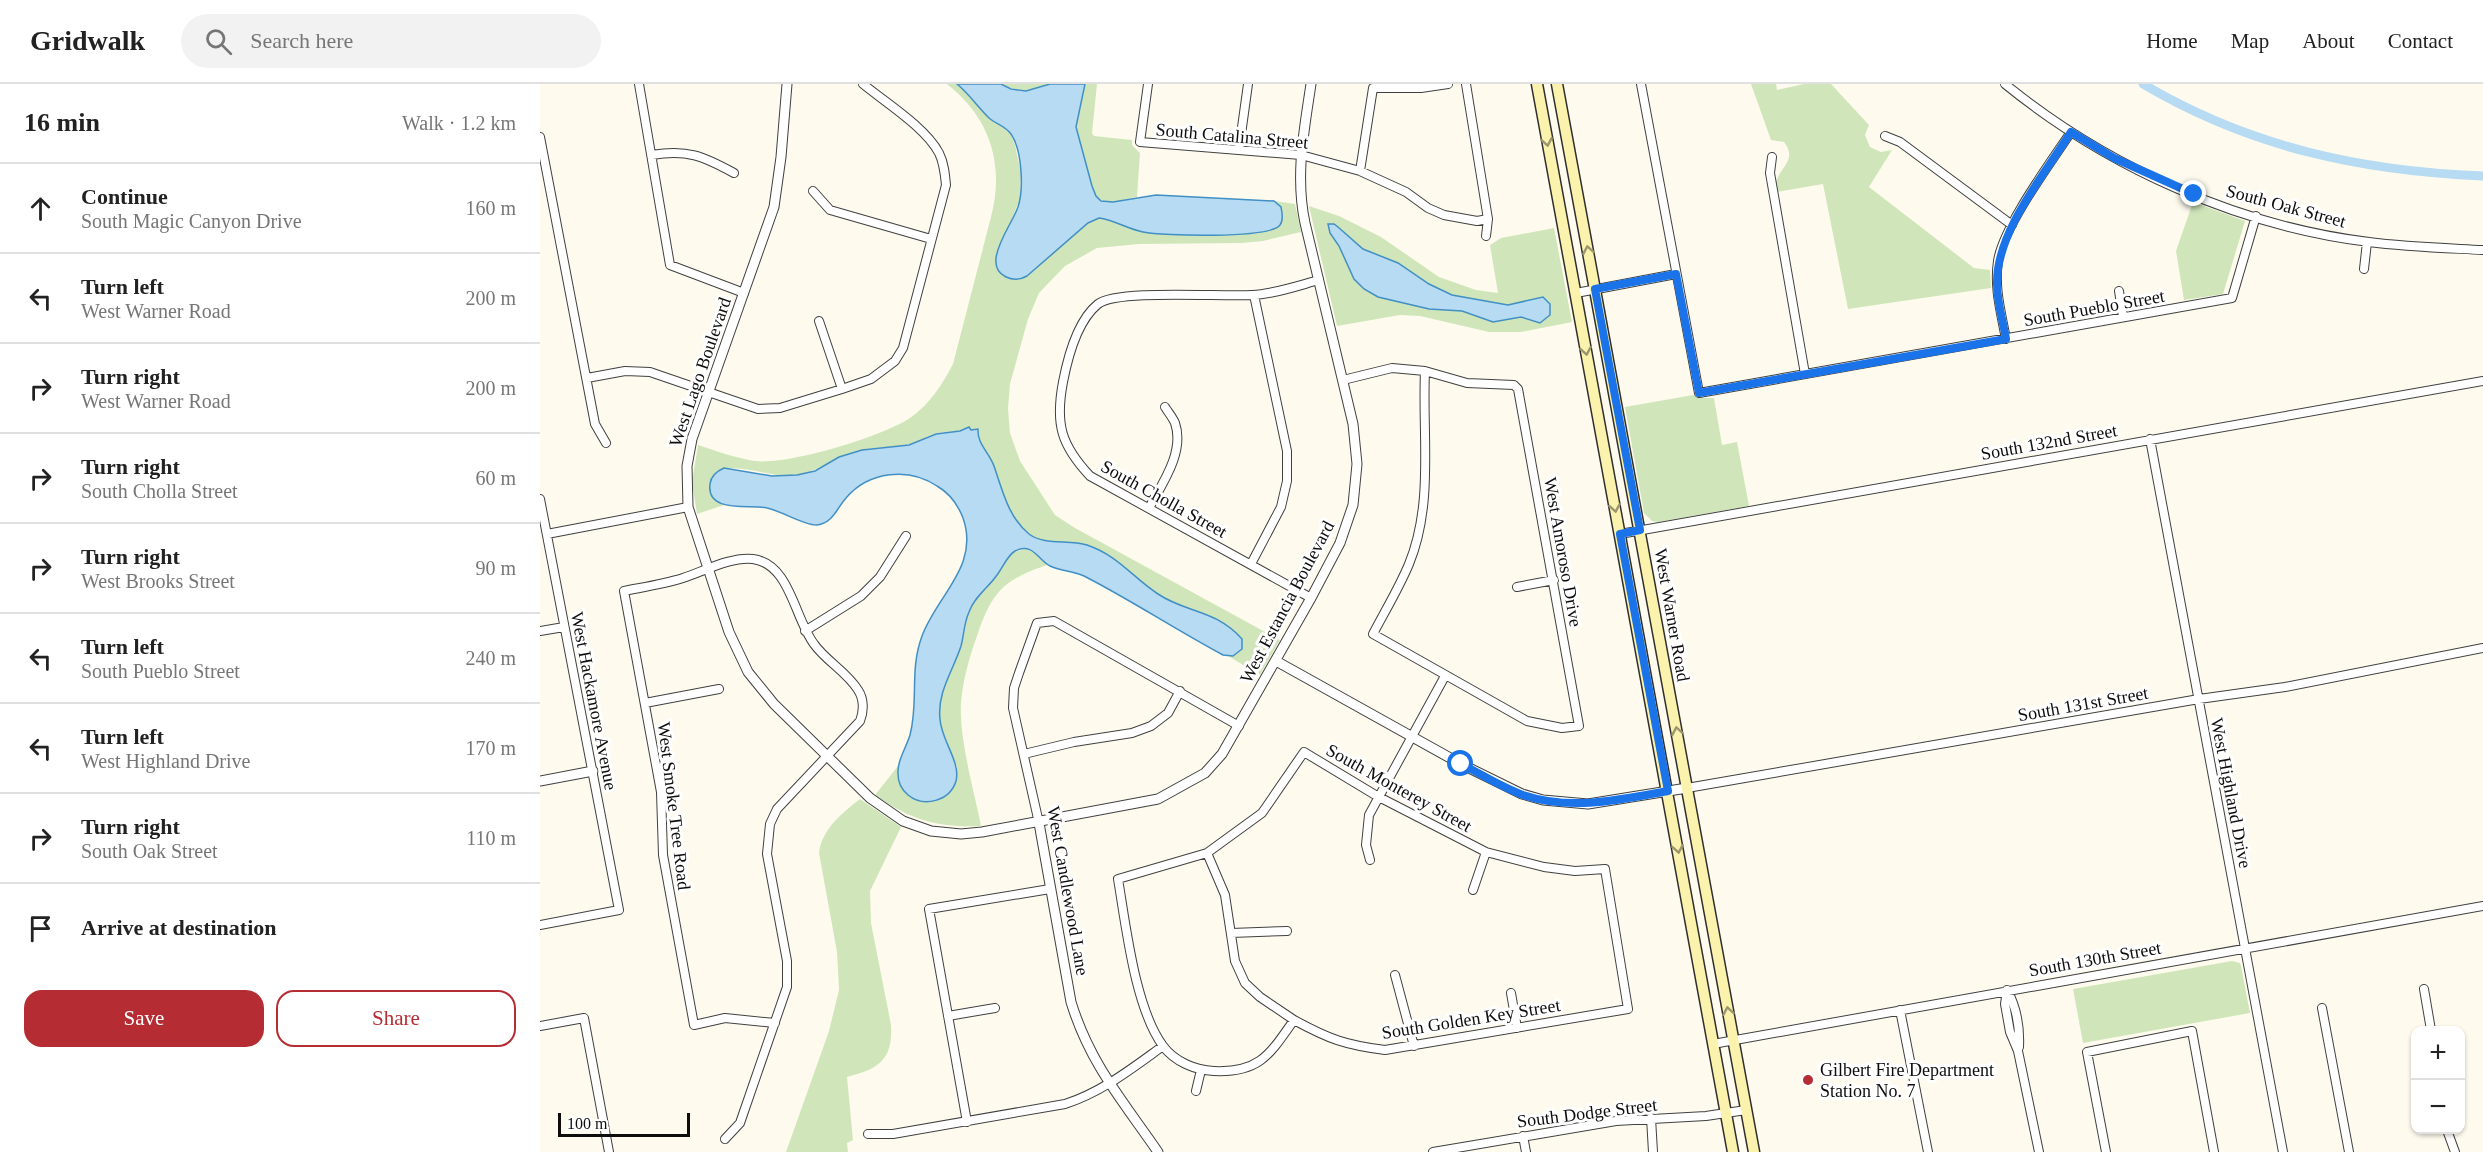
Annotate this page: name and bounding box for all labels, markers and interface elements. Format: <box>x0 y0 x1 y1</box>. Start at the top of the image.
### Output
search box <box>181 14 601 68</box>
text: Gridwalk <box>30 25 145 56</box>
icon: search <box>202 25 235 58</box>
text: Search here <box>250 28 353 53</box>
text: Home <box>2146 29 2198 53</box>
text: Map <box>2231 29 2269 53</box>
text: About <box>2302 29 2355 53</box>
text: Contact <box>2388 29 2453 53</box>
text: 16 min <box>24 108 100 137</box>
text: Walk · 1.2 km <box>402 112 516 134</box>
street label: South Catalina Street <box>1155 119 1309 153</box>
one-way arrow <box>1541 137 1553 146</box>
route end <box>2180 180 2206 206</box>
street label: South Oak Street <box>2224 180 2348 232</box>
text: Continue <box>81 184 168 209</box>
icon: ahead <box>24 192 57 225</box>
text: 160 m <box>465 197 516 219</box>
text: South Magic Canyon Drive <box>81 210 302 232</box>
one-way arrow <box>1582 245 1595 255</box>
text: Turn left <box>81 274 164 299</box>
icon: left <box>24 282 57 315</box>
street label: South Pueblo Street <box>2022 286 2166 330</box>
text: 200 m <box>465 287 516 309</box>
street label: West Lago Boulevard <box>665 295 735 449</box>
text: West Warner Road <box>81 300 231 322</box>
one-way arrow <box>1579 345 1592 355</box>
text: Turn right <box>81 364 180 389</box>
icon: right <box>24 372 57 405</box>
text: 200 m <box>465 377 516 399</box>
text: West Warner Road <box>81 390 231 412</box>
street label: South 132nd Street <box>1979 420 2119 464</box>
text: Turn right <box>81 454 180 479</box>
street label: South Cholla Street <box>1097 456 1231 542</box>
icon: right <box>24 462 57 495</box>
text: 60 m <box>475 467 516 489</box>
street label: West Amoroso Drive <box>1540 476 1586 628</box>
text: South Cholla Street <box>81 480 238 502</box>
one-way arrow <box>1608 503 1621 513</box>
street label: West Estancia Boulevard <box>1236 518 1338 686</box>
text: Turn right <box>81 544 180 569</box>
street label: West Warner Road <box>1650 547 1694 683</box>
icon: right <box>24 552 57 585</box>
text: 90 m <box>475 557 516 579</box>
text: West Brooks Street <box>81 570 235 592</box>
street label: West Hackamore Avenue <box>567 610 621 792</box>
text: Turn left <box>81 634 164 659</box>
icon: left <box>24 642 57 675</box>
text: 240 m <box>465 647 516 669</box>
text: South Pueblo Street <box>81 660 240 682</box>
street label: South 131st Street <box>2016 683 2150 725</box>
street label: West Highland Drive <box>2207 716 2255 870</box>
street label: West Smoke Tree Road <box>654 721 694 891</box>
text: Turn left <box>81 724 164 749</box>
one-way arrow <box>1671 726 1683 735</box>
icon: left <box>24 732 57 765</box>
text: 170 m <box>465 737 516 759</box>
street label: South Monterey Street <box>1323 740 1475 836</box>
text: West Highland Drive <box>81 750 250 772</box>
route start <box>1447 750 1473 776</box>
street label: West Candlewood Lane <box>1043 805 1093 977</box>
text: Turn right <box>81 814 180 839</box>
icon: right <box>24 822 57 855</box>
text: 110 m <box>466 827 516 849</box>
text: South Oak Street <box>81 840 218 862</box>
one-way arrow <box>1671 844 1684 854</box>
icon: arrive <box>24 912 57 945</box>
text: Arrive at destination <box>81 915 277 940</box>
street label: South 130th Street <box>2027 938 2163 980</box>
button: Save <box>24 990 264 1047</box>
button: Share <box>276 990 516 1047</box>
street label: South Golden Key Street <box>1380 995 1562 1043</box>
one-way arrow <box>1722 1006 1735 1016</box>
map controls <box>2411 1026 2465 1134</box>
button: + <box>2411 1026 2465 1080</box>
place label: Gilbert Fire Department Station No. 7 <box>1820 1060 1994 1101</box>
marker: Gilbert Fire Department Station No. 7 <box>1801 1073 1815 1087</box>
button: − <box>2411 1080 2465 1134</box>
street label: South Dodge Street <box>1516 1094 1658 1132</box>
scale bar <box>558 1110 690 1138</box>
text: 100 m <box>567 1115 607 1132</box>

